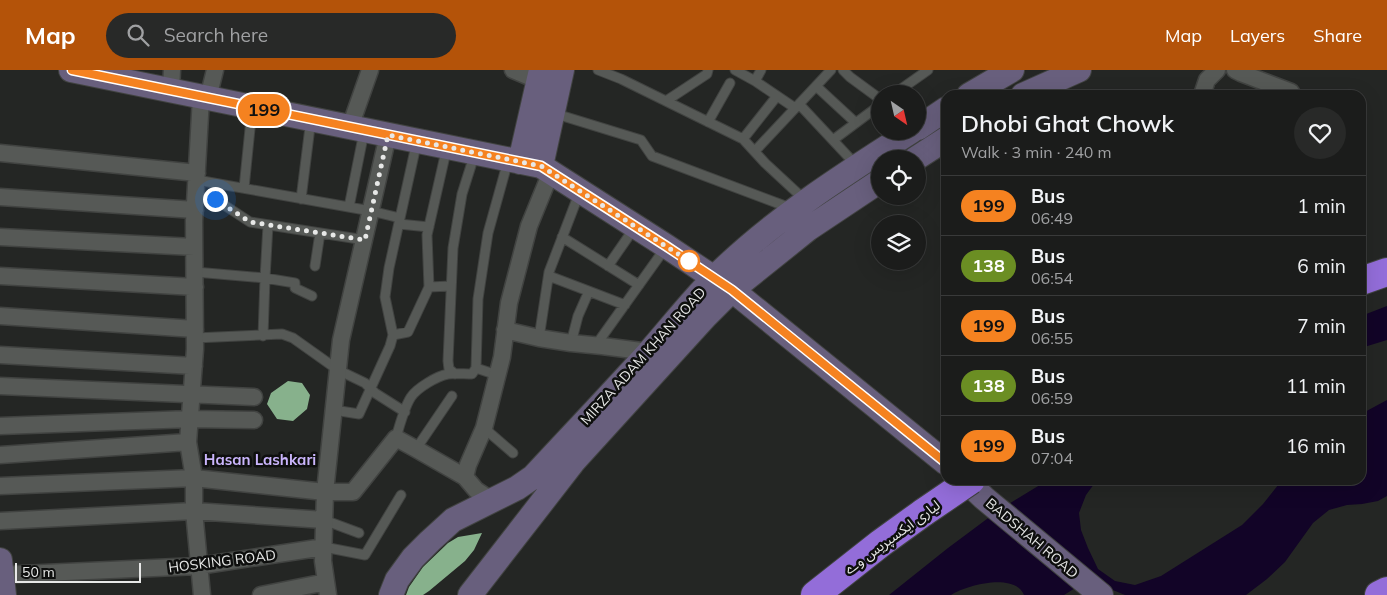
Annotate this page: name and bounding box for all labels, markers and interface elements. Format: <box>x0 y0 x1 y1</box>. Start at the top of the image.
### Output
search box <box>106 13 456 58</box>
text: Map <box>25 20 76 50</box>
icon: search <box>124 21 152 49</box>
text: Search here <box>164 23 268 47</box>
text: Map <box>1165 24 1202 47</box>
text: Layers <box>1230 24 1285 47</box>
text: Share <box>1313 24 1362 47</box>
north arrow <box>871 85 926 140</box>
map controls <box>871 85 926 270</box>
line badge: 199 <box>235 94 293 126</box>
text: 199 <box>248 98 280 121</box>
button: heart <box>1294 107 1346 159</box>
text: Dhobi Ghat Chowk <box>961 108 1174 138</box>
text: Walk · 3 min · 240 m <box>961 142 1112 162</box>
button: locate <box>871 150 926 205</box>
text: Bus <box>1031 184 1065 208</box>
your location <box>203 187 228 212</box>
text: 199 <box>972 194 1005 217</box>
text: 1 min <box>1297 194 1346 218</box>
text: 06:49 <box>1031 208 1073 228</box>
button: layers <box>871 215 926 270</box>
text: Bus <box>1031 244 1065 268</box>
unlabelled marker <box>678 250 700 272</box>
text: 138 <box>972 254 1005 277</box>
text: 6 min <box>1297 254 1346 278</box>
text: 06:54 <box>1031 268 1073 288</box>
street label: MIRZA ADAM KHAN ROAD <box>576 283 710 429</box>
text: Bus <box>1031 304 1065 328</box>
text: 199 <box>972 314 1005 337</box>
text: 7 min <box>1297 314 1346 338</box>
text: 06:55 <box>1031 328 1073 348</box>
text: Bus <box>1031 364 1065 388</box>
text: 138 <box>972 374 1005 397</box>
text: 11 min <box>1286 374 1346 398</box>
text: 06:59 <box>1031 388 1073 408</box>
text: Bus <box>1031 424 1065 448</box>
text: 199 <box>972 434 1005 457</box>
text: 16 min <box>1286 434 1346 458</box>
text: 07:04 <box>1031 448 1073 468</box>
district label: Hasan Lashkari <box>204 450 316 469</box>
street label: BADSHAH ROAD <box>982 494 1082 582</box>
street label: لیاری ایکسپریس وے <box>840 496 944 579</box>
street label: HOSKING ROAD <box>167 545 277 577</box>
scale bar <box>15 560 141 583</box>
text: 50 m <box>22 563 55 581</box>

